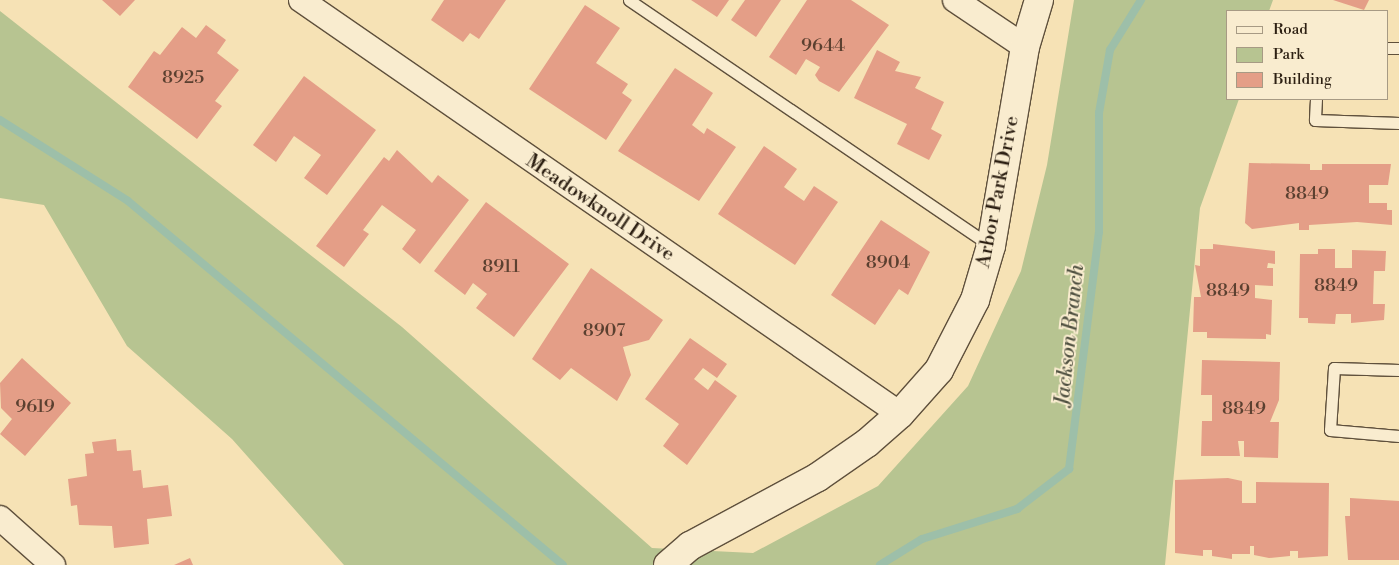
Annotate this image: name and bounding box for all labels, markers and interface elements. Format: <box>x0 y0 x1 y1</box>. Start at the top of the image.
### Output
legend <box>1226 10 1389 100</box>
text: Road <box>1273 20 1308 39</box>
house number: 9644 <box>801 35 845 57</box>
text: Park <box>1273 45 1304 64</box>
house number: 8925 <box>162 67 204 89</box>
text: Building <box>1273 70 1332 89</box>
street label: Arbor Park Drive <box>972 114 1024 270</box>
street label: Meadowknoll Drive <box>521 149 679 267</box>
house number: 8849 <box>1285 183 1329 205</box>
house number: 8904 <box>866 252 910 274</box>
house number: 8911 <box>482 256 520 278</box>
water label: Jackson Branch <box>1050 263 1090 407</box>
house number: 8849 <box>1314 275 1358 297</box>
house number: 8849 <box>1206 280 1250 302</box>
house number: 8907 <box>583 320 625 342</box>
house number: 9619 <box>15 396 55 418</box>
house number: 8849 <box>1222 398 1266 420</box>

